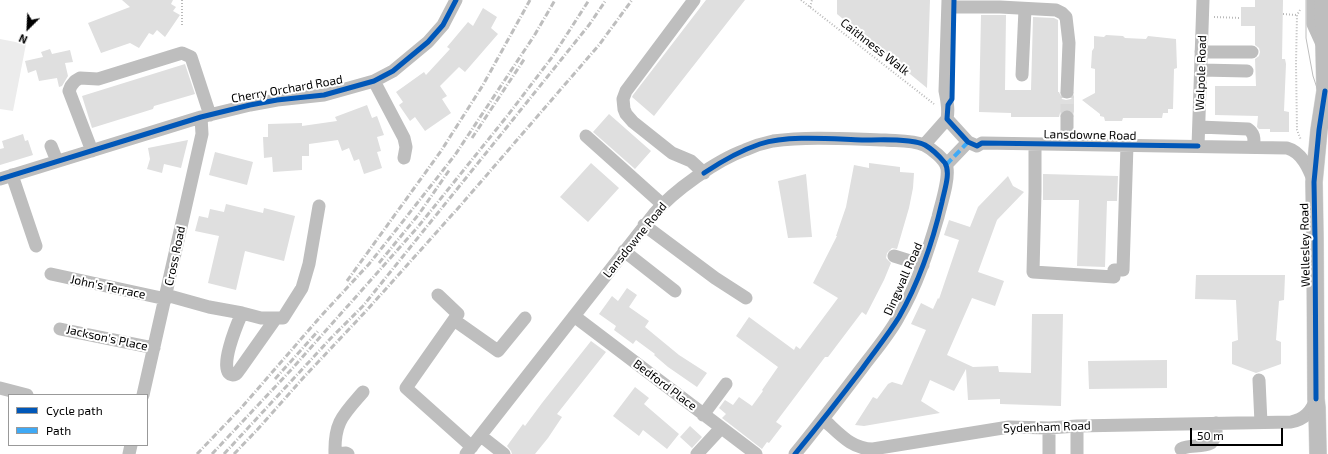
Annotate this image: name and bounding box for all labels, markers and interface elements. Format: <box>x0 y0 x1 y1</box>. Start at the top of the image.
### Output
north arrow <box>8 8 48 48</box>
street label: Caithness Walk <box>838 16 912 78</box>
text: N <box>17 32 29 47</box>
street label: Walpole Road <box>1192 35 1210 111</box>
street label: Cherry Orchard Road <box>230 72 344 106</box>
street label: Lansdowne Road <box>1043 127 1137 143</box>
street label: Lansdowne Road <box>600 199 670 281</box>
street label: Wellesley Road <box>1297 203 1313 287</box>
street label: Cross Road <box>162 225 188 287</box>
street label: Dingwall Road <box>880 240 926 318</box>
street label: John's Terrace <box>69 272 147 302</box>
street label: Jackson's Place <box>65 322 149 354</box>
street label: Bedford Place <box>630 356 700 414</box>
legend <box>8 394 148 446</box>
text: Cycle path <box>46 403 103 417</box>
street label: Sydenham Road <box>1003 418 1091 436</box>
scale bar <box>1192 420 1285 446</box>
text: Path <box>46 423 71 437</box>
text: 50 m <box>1197 428 1224 442</box>

